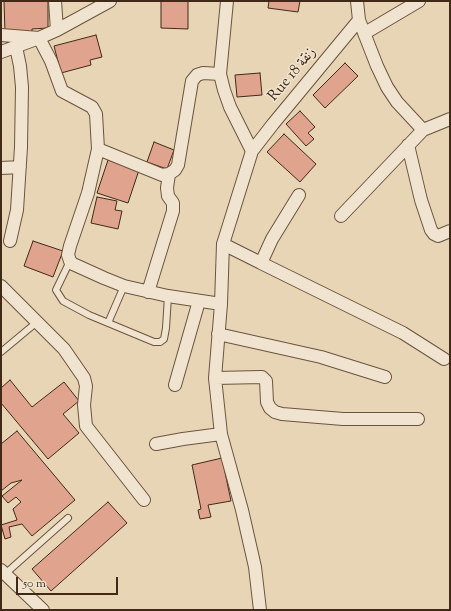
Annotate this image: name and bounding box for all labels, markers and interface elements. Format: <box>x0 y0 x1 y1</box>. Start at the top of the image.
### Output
street label: Rue 18 زنقة <box>265 44 321 106</box>
scale bar <box>18 569 120 595</box>
text: 50 m <box>23 575 46 593</box>

